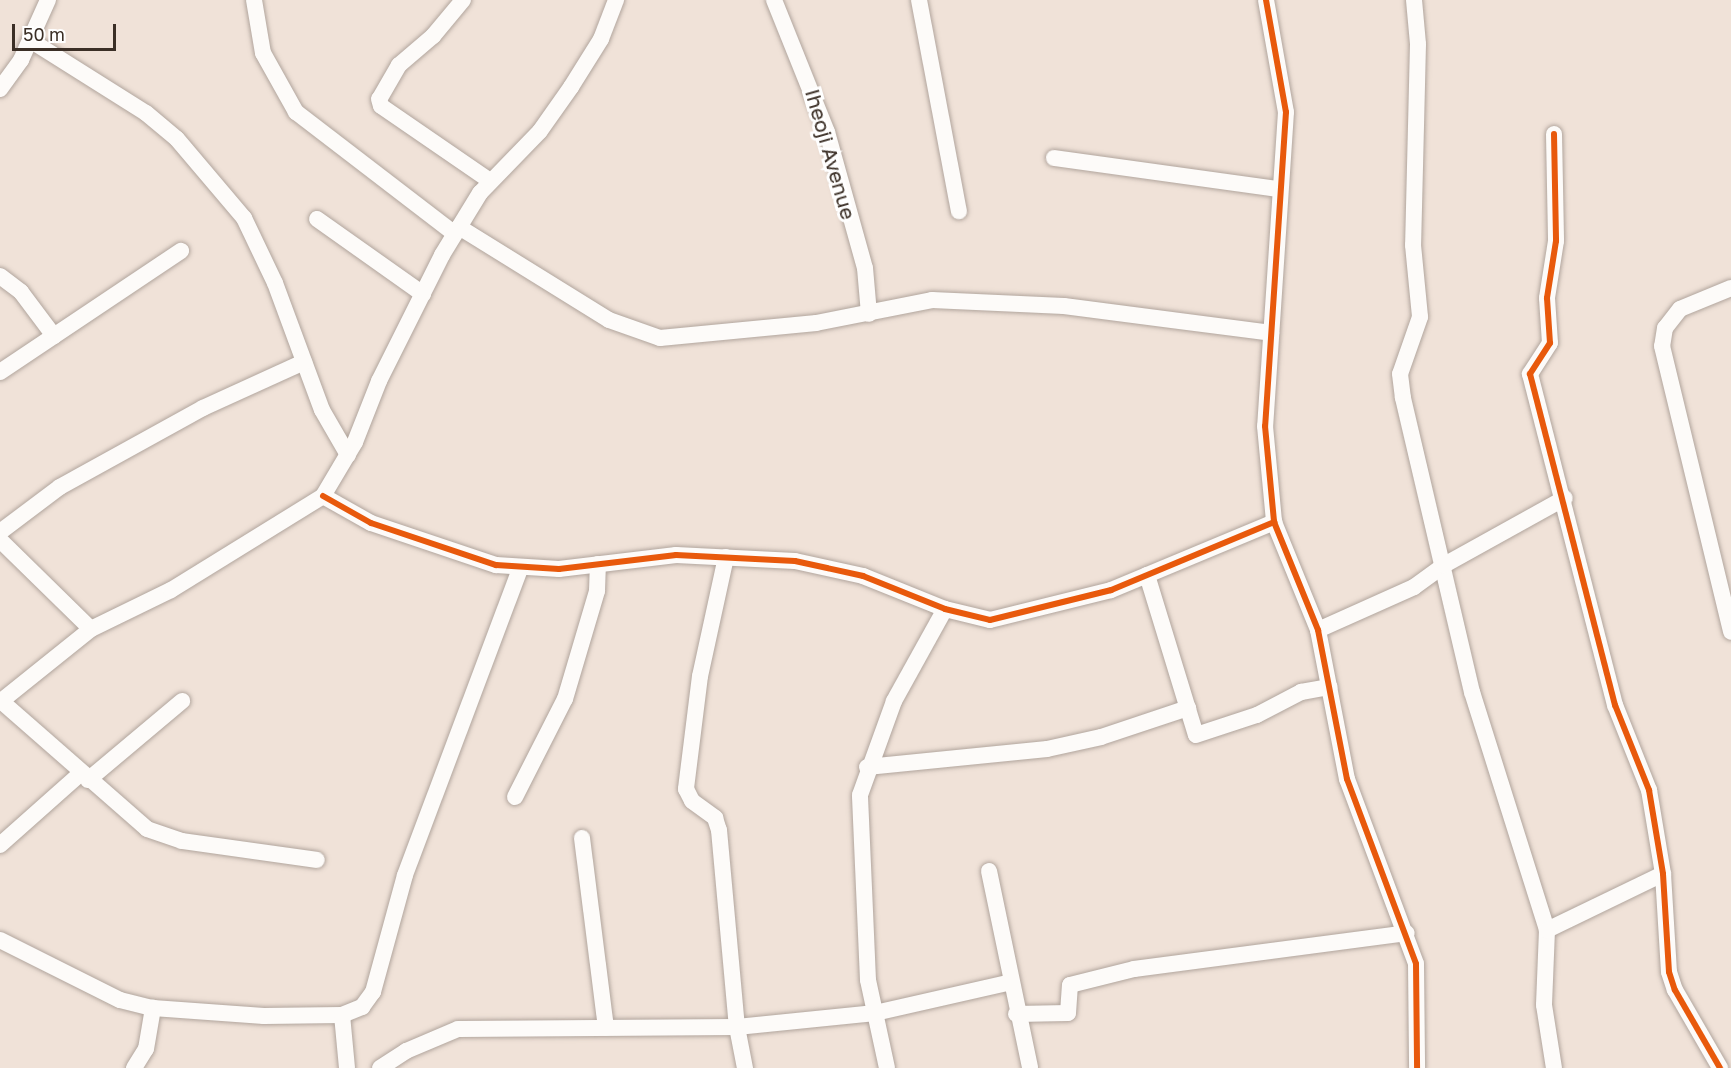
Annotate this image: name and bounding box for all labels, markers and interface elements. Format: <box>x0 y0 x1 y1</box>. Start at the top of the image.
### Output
scale bar <box>15 12 118 50</box>
text: 50 m <box>23 23 65 45</box>
street label: Iheoji Avenue <box>800 86 862 222</box>

